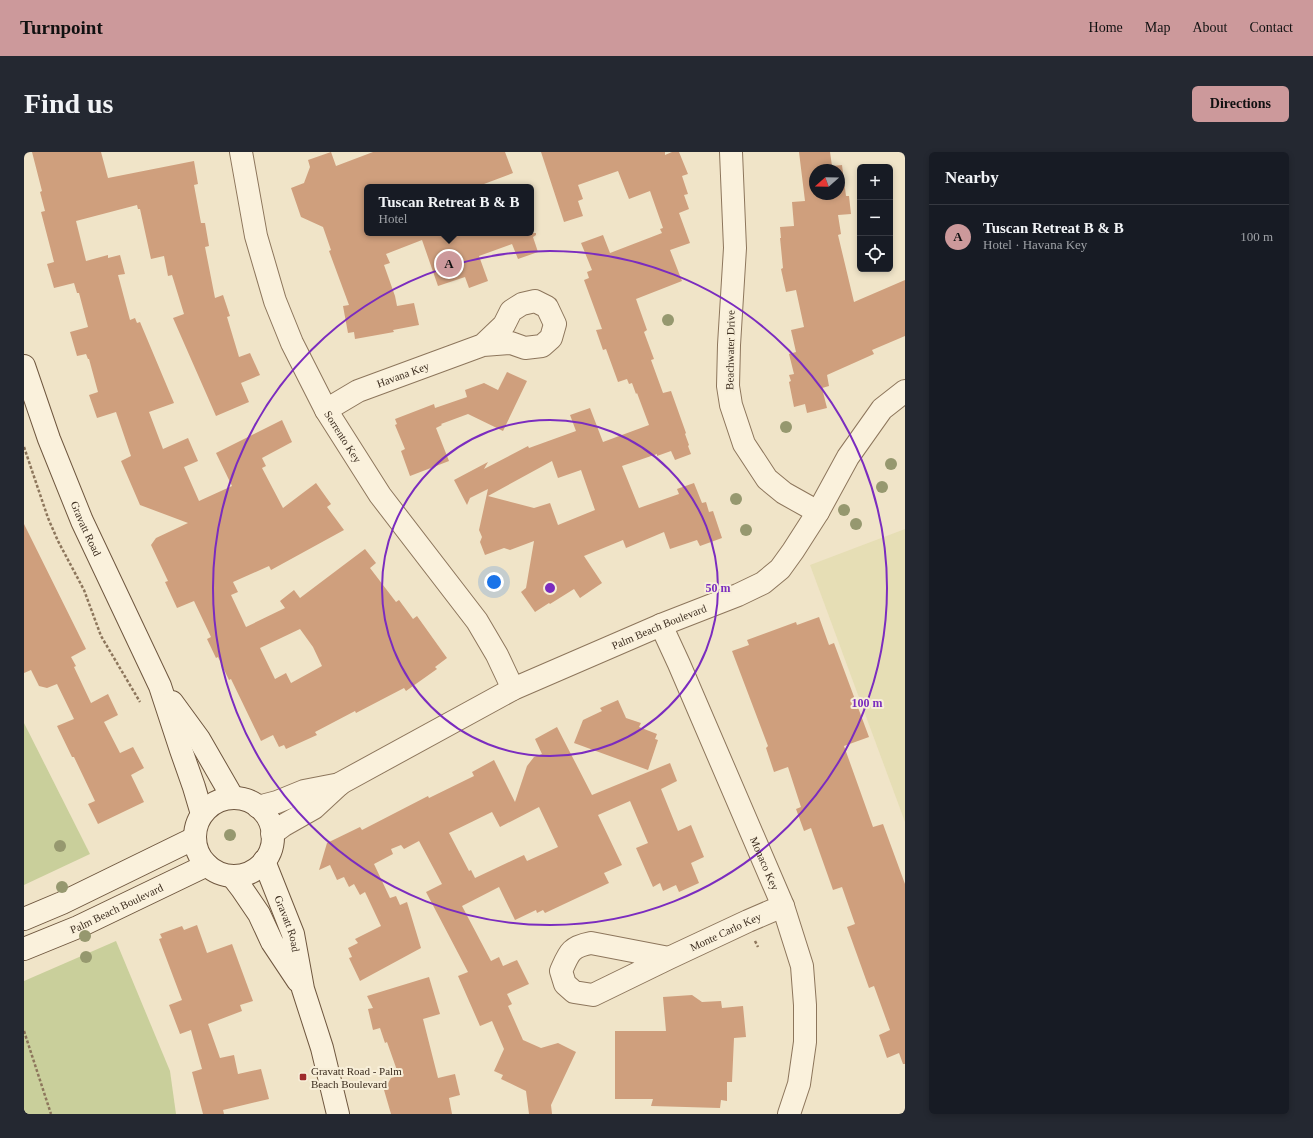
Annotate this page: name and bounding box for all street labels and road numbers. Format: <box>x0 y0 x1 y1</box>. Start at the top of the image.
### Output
street label: Beachwater Drive <box>723 310 737 390</box>
street label: Havana Key <box>375 359 431 390</box>
street label: Sorrento Key <box>322 408 364 465</box>
street label: Gravatt Road <box>69 499 104 558</box>
street label: Palm Beach Boulevard <box>610 602 709 652</box>
street label: Monaco Key <box>748 835 782 892</box>
street label: Palm Beach Boulevard <box>68 881 165 936</box>
street label: Gravatt Road <box>272 894 302 953</box>
street label: Monte Carlo Key <box>688 910 763 953</box>

